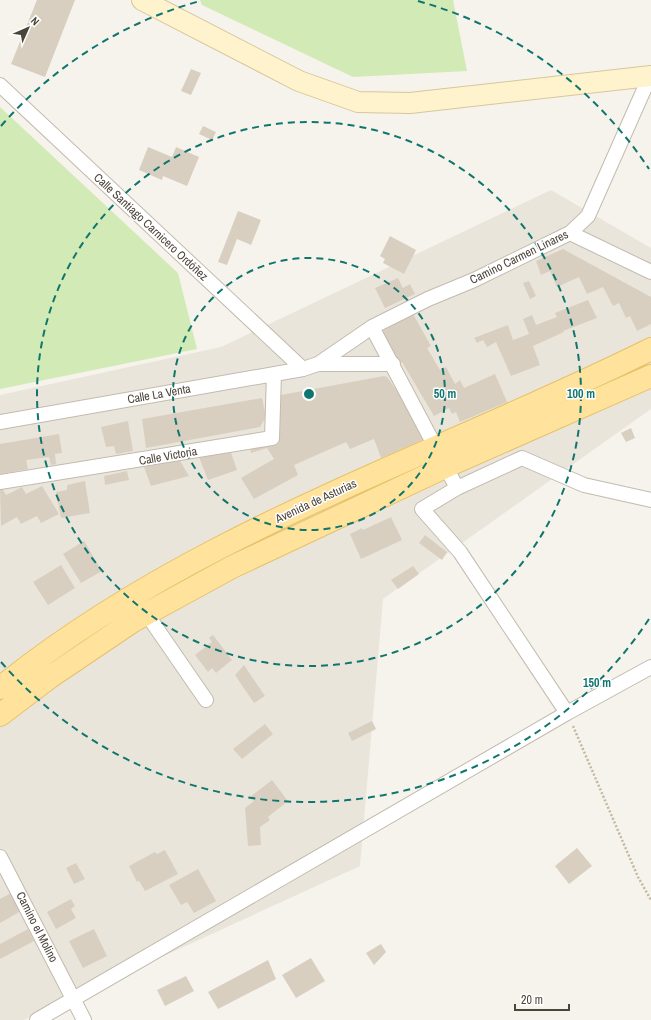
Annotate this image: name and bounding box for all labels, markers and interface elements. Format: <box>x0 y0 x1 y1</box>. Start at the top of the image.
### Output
north arrow <box>8 8 48 48</box>
text: N <box>28 14 42 28</box>
street label: Calle Santiago Carnicero Ordóñez <box>90 170 212 284</box>
street label: Camino Carmen Linares <box>467 226 571 288</box>
street label: Calle La Venta <box>126 380 192 407</box>
text: 50 m <box>434 386 456 402</box>
text: 100 m <box>567 386 595 402</box>
centre of rings <box>302 387 316 401</box>
street label: Calle Victoria <box>138 443 199 469</box>
street label: Avenida de Asturias <box>272 475 359 527</box>
text: 150 m <box>583 675 611 691</box>
street label: Camino el Molino <box>12 889 62 965</box>
scale bar <box>515 986 569 1012</box>
text: 20 m <box>521 992 543 1008</box>

